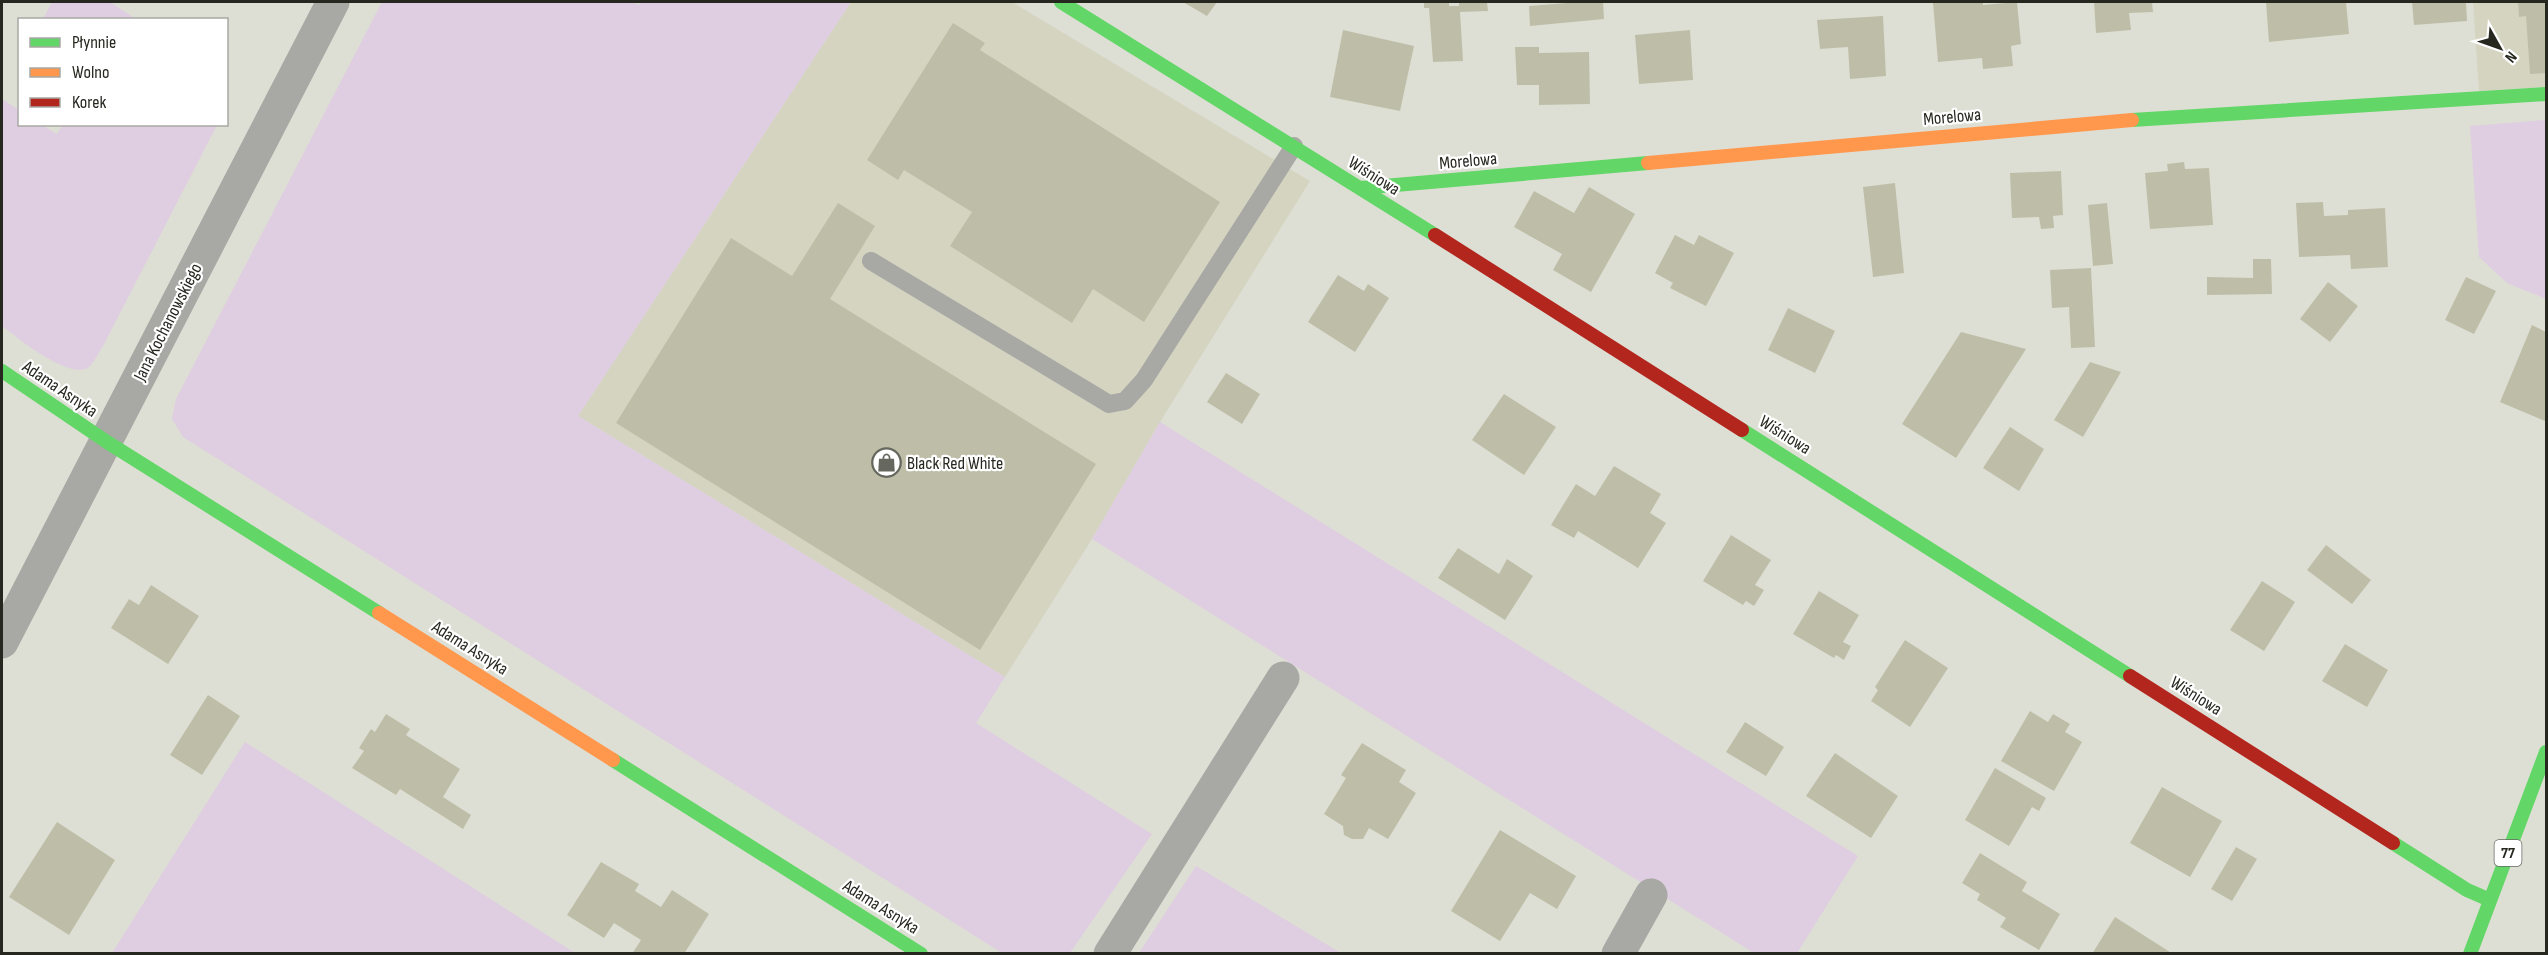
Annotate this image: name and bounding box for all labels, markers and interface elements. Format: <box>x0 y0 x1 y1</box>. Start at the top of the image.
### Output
legend <box>18 18 228 126</box>
north arrow <box>2470 18 2530 78</box>
text: Płynnie <box>72 32 116 53</box>
text: N <box>2500 47 2520 66</box>
text: Wolno <box>72 62 109 83</box>
text: Korek <box>72 92 106 113</box>
street label: Morelowa <box>1922 104 1982 130</box>
street label: Morelowa <box>1438 148 1498 174</box>
street label: Wiśniowa <box>1344 152 1404 200</box>
street label: Jana Kochanowskiego <box>129 260 207 385</box>
street label: Adama Asnyka <box>18 356 102 422</box>
street label: Wiśniowa <box>1755 411 1815 459</box>
shop icon: Black Red White <box>870 447 902 479</box>
place label: Black Red White <box>907 453 1003 474</box>
street label: Adama Asnyka <box>427 616 512 680</box>
street label: Wiśniowa <box>2166 672 2226 720</box>
road number: 77 <box>2494 840 2522 866</box>
street label: Adama Asnyka <box>838 875 923 939</box>

